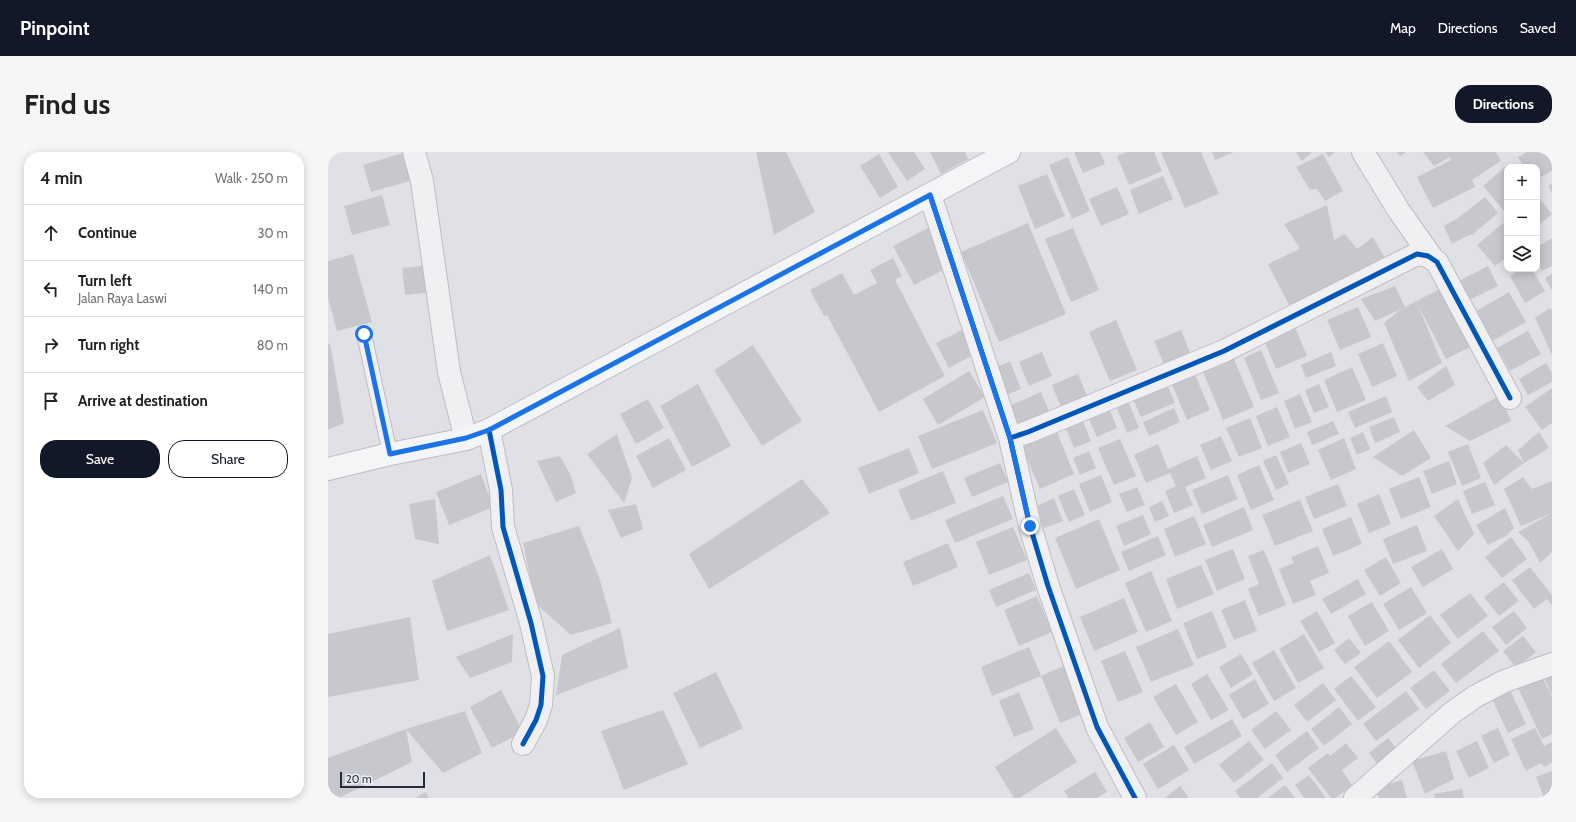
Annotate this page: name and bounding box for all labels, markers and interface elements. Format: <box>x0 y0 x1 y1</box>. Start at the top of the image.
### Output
text: Pinpoint <box>20 17 89 40</box>
text: Map <box>1390 19 1416 37</box>
text: Directions <box>1438 19 1498 37</box>
text: Saved <box>1520 19 1556 37</box>
button: Directions <box>1455 85 1552 123</box>
text: Find us <box>24 87 110 121</box>
map controls <box>1504 164 1540 272</box>
button: + <box>1504 164 1540 200</box>
text: 4 min <box>40 168 83 188</box>
text: Walk · 250 m <box>215 170 288 186</box>
button: − <box>1504 200 1540 236</box>
icon: ahead <box>40 222 62 244</box>
text: Continue <box>78 224 137 242</box>
text: 30 m <box>258 225 288 241</box>
button: layers <box>1504 236 1540 272</box>
text: Turn left <box>78 272 132 290</box>
icon: left <box>40 278 62 300</box>
text: 140 m <box>253 281 288 297</box>
text: Jalan Raya Laswi <box>78 290 167 306</box>
route start <box>355 325 373 343</box>
icon: right <box>40 334 62 356</box>
text: Turn right <box>78 336 139 354</box>
text: 80 m <box>257 337 288 353</box>
icon: arrive <box>40 390 62 412</box>
text: Arrive at destination <box>78 392 208 410</box>
button: Save <box>40 440 160 478</box>
button: Share <box>168 440 288 478</box>
route end <box>1021 517 1039 535</box>
scale bar <box>340 770 425 789</box>
text: 20 m <box>346 772 372 786</box>

